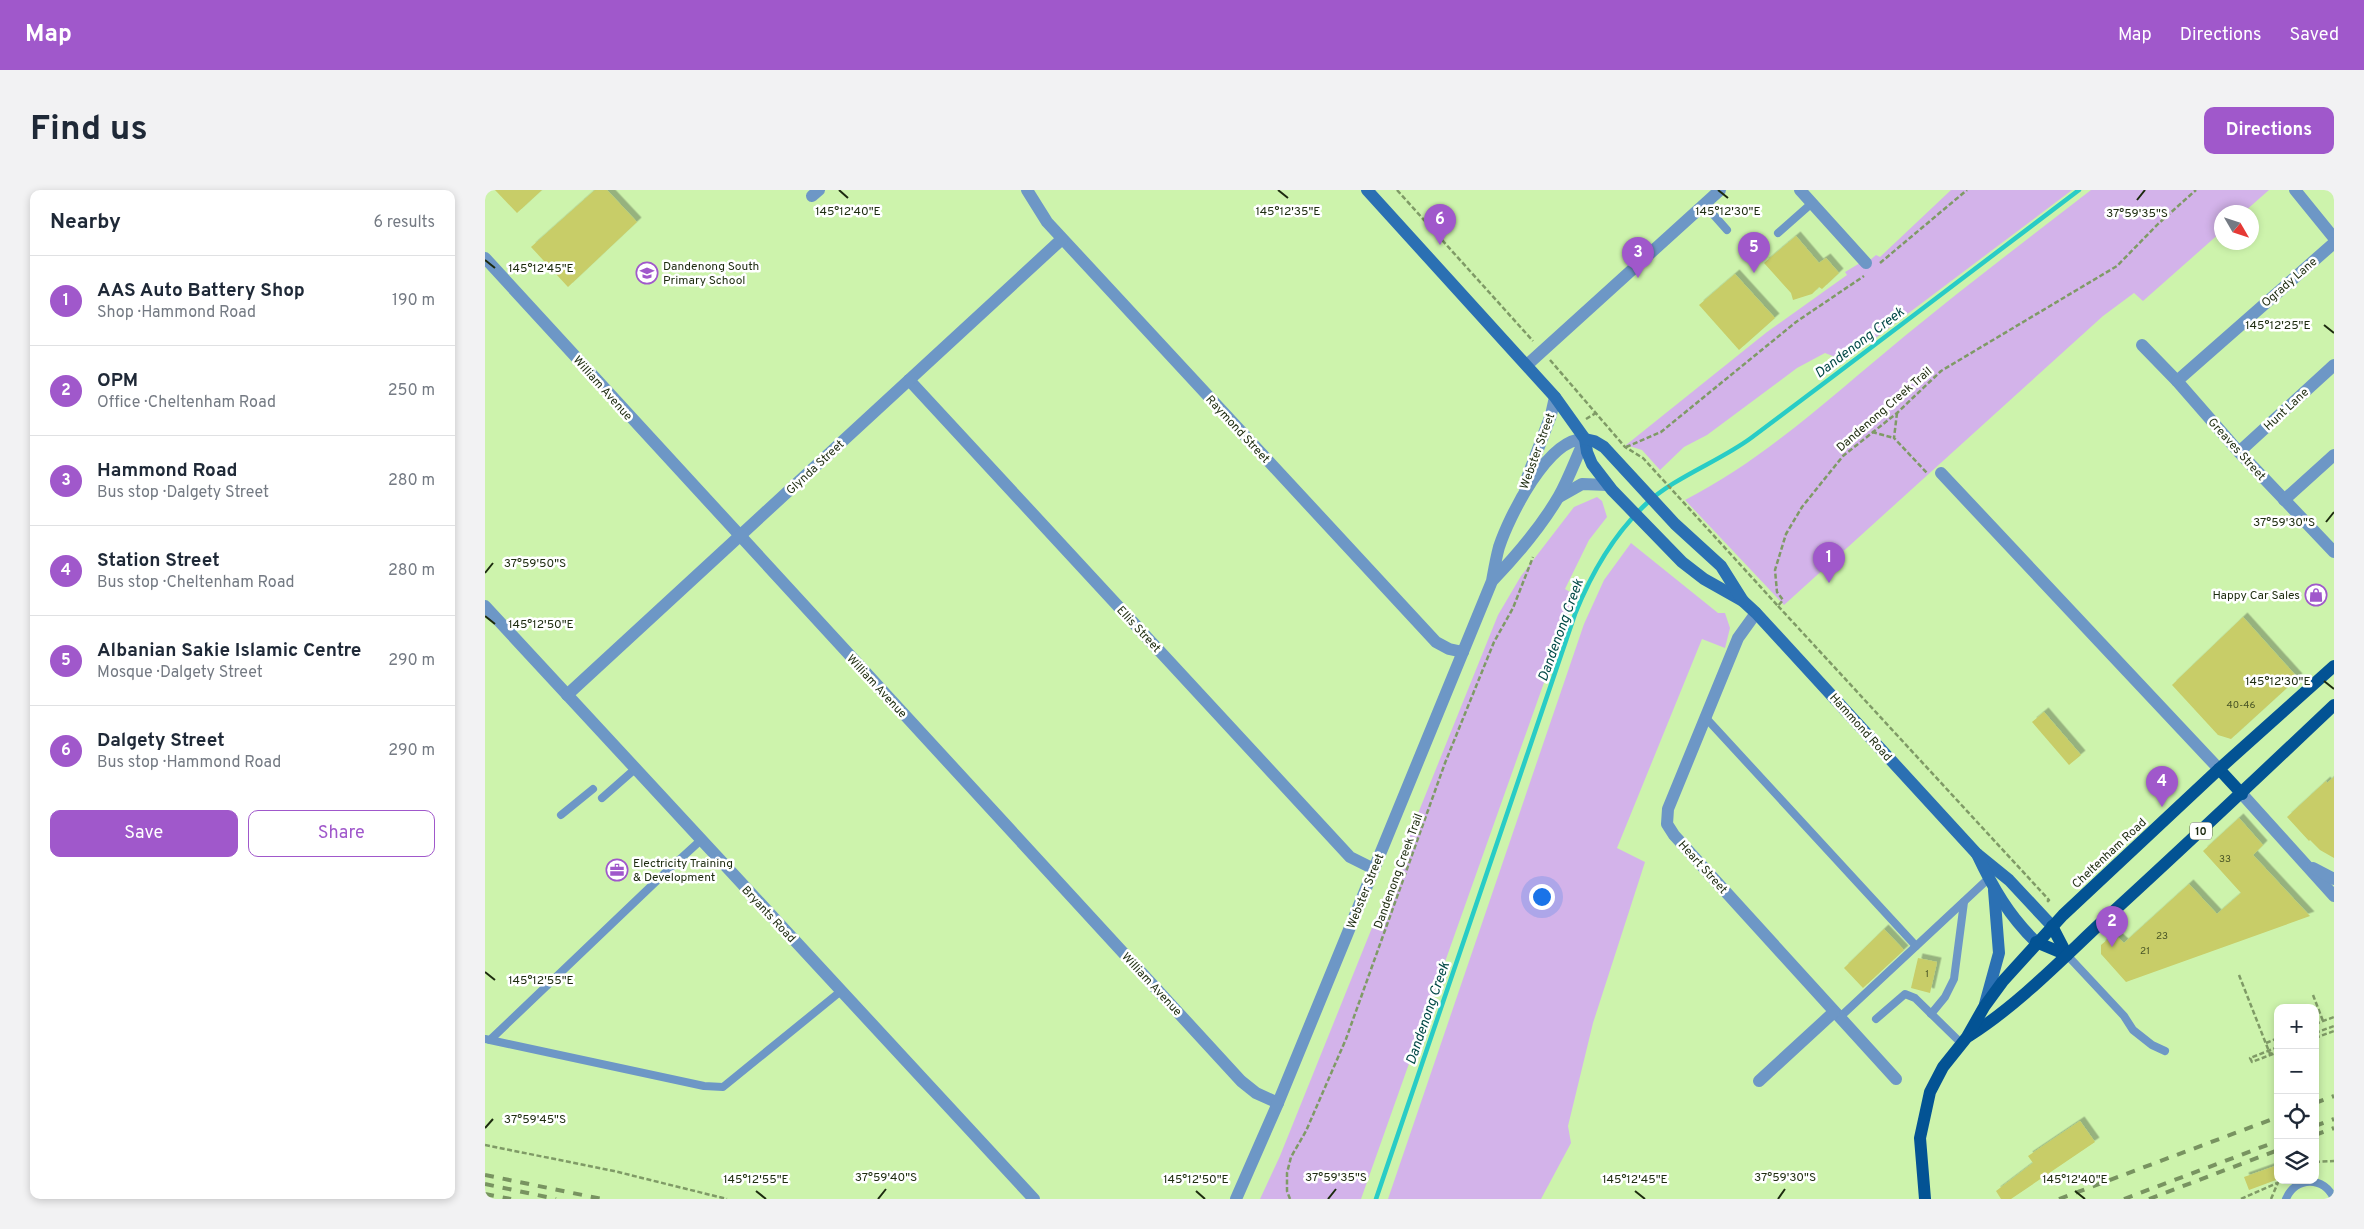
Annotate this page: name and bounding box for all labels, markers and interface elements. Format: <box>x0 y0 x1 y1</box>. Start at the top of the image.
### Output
text: Map <box>25 20 72 50</box>
text: Map <box>2118 24 2152 47</box>
text: Directions <box>2180 24 2262 47</box>
text: Saved <box>2290 24 2339 47</box>
button: Directions <box>2204 107 2334 154</box>
text: Find us <box>30 108 148 152</box>
text: 145°12'40"E <box>815 204 881 220</box>
text: 145°12'35"E <box>1255 204 1321 220</box>
pin: 6 <box>1424 204 1456 245</box>
text: 145°12'30"E <box>1695 204 1761 220</box>
north arrow <box>2214 205 2259 250</box>
text: 37°59'35"S <box>2106 206 2168 222</box>
text: Nearby <box>50 209 121 236</box>
text: 6 results <box>373 213 435 233</box>
pin: 5 <box>1738 232 1770 273</box>
pin: 3 <box>1622 237 1654 278</box>
street label: Ogrady Lane <box>2258 254 2321 311</box>
place label: Dandenong South Primary School <box>663 259 759 289</box>
text: 145°12'45"E <box>508 261 574 277</box>
school or university icon: Dandenong South Primary School <box>635 261 659 285</box>
text: AAS Auto Battery Shop <box>97 279 305 303</box>
text: 1 <box>63 291 69 311</box>
text: 190 m <box>392 291 435 311</box>
text: Shop · Hammond Road <box>97 303 256 323</box>
water label: Dandenong Creek <box>1812 303 1909 382</box>
text: 145°12'25"E <box>2245 318 2311 334</box>
street label: William Avenue <box>569 353 635 424</box>
street label: Dandenong Creek Trail <box>1834 364 1936 456</box>
text: OPM <box>97 369 138 393</box>
text: 2 <box>61 381 71 401</box>
text: 250 m <box>388 381 435 401</box>
street label: Hunt Lane <box>2261 385 2313 435</box>
street label: Raymond Street <box>1202 392 1273 467</box>
text: Office · Cheltenham Road <box>97 393 276 413</box>
street label: Webster Street <box>1517 411 1559 492</box>
street label: Greaves Street <box>2204 415 2269 484</box>
street label: Glynda Street <box>783 437 848 499</box>
text: Hammond Road <box>97 459 238 483</box>
text: 3 <box>61 471 71 491</box>
text: 280 m <box>388 471 435 491</box>
text: Bus stop · Dalgety Street <box>97 483 269 503</box>
text: 37°59'30"S <box>2253 515 2315 531</box>
pin: 1 <box>1813 542 1845 583</box>
text: Station Street <box>97 549 220 573</box>
text: 37°59'50"S <box>504 556 566 572</box>
text: 4 <box>61 561 71 581</box>
text: 280 m <box>388 561 435 581</box>
text: Bus stop · Cheltenham Road <box>97 573 295 593</box>
water label: Dandenong Creek <box>1535 576 1588 684</box>
shop icon: Happy Car Sales <box>2304 583 2328 607</box>
place label: Happy Car Sales <box>2213 588 2300 604</box>
street label: Ellis Street <box>1113 603 1164 656</box>
text: 145°12'50"E <box>508 617 574 633</box>
text: Albanian Sakie Islamic Centre <box>97 639 361 663</box>
text: 5 <box>61 651 71 671</box>
text: 290 m <box>388 651 435 671</box>
street label: William Avenue <box>843 651 910 722</box>
text: Mosque · Dalgety Street <box>97 663 263 683</box>
text: 145°12'30"E <box>2245 674 2311 690</box>
street label: Hammond Road <box>1826 690 1895 765</box>
house number: 40-46 <box>2227 699 2255 712</box>
text: Dalgety Street <box>97 729 225 753</box>
text: 6 <box>61 741 71 761</box>
text: 290 m <box>388 741 435 761</box>
text: Bus stop · Hammond Road <box>97 753 281 773</box>
pin: 4 <box>2146 766 2178 807</box>
button: Save <box>50 810 238 857</box>
button: Share <box>248 810 435 857</box>
street label: Dandenong Creek Trail <box>1371 811 1427 931</box>
street label: Cheltenham Road <box>2069 815 2150 892</box>
road number: 10 <box>2190 822 2212 839</box>
street label: Heart Street <box>1674 838 1730 898</box>
street label: Webster Street <box>1344 851 1388 931</box>
house number: 33 <box>2219 853 2231 866</box>
place label: Electricity Training & Development <box>633 856 733 886</box>
office icon: Electricity Training & Development <box>605 858 629 882</box>
street label: Bryants Road <box>738 883 799 947</box>
your location <box>1529 884 1555 910</box>
pin: 2 <box>2096 906 2128 947</box>
house number: 23 <box>2156 930 2168 943</box>
house number: 21 <box>2140 945 2150 958</box>
street label: William Avenue <box>1118 949 1185 1020</box>
water label: Dandenong Creek <box>1403 959 1454 1067</box>
house number: 1 <box>1925 968 1929 981</box>
text: 145°12'55"E <box>508 973 574 989</box>
map controls <box>2274 1004 2319 1184</box>
button: + <box>2274 1004 2319 1049</box>
button: − <box>2274 1049 2319 1094</box>
button: locate <box>2274 1094 2319 1139</box>
text: 37°59'45"S <box>504 1112 566 1128</box>
button: layers <box>2274 1139 2319 1184</box>
text: 37°59'40"S <box>855 1170 917 1186</box>
text: 37°59'35"S <box>1305 1170 1367 1186</box>
text: 37°59'30"S <box>1754 1170 1816 1186</box>
text: 145°12'55"E <box>723 1172 789 1188</box>
text: 145°12'50"E <box>1163 1172 1229 1188</box>
text: 145°12'45"E <box>1602 1172 1668 1188</box>
text: 145°12'40"E <box>2042 1172 2108 1188</box>

